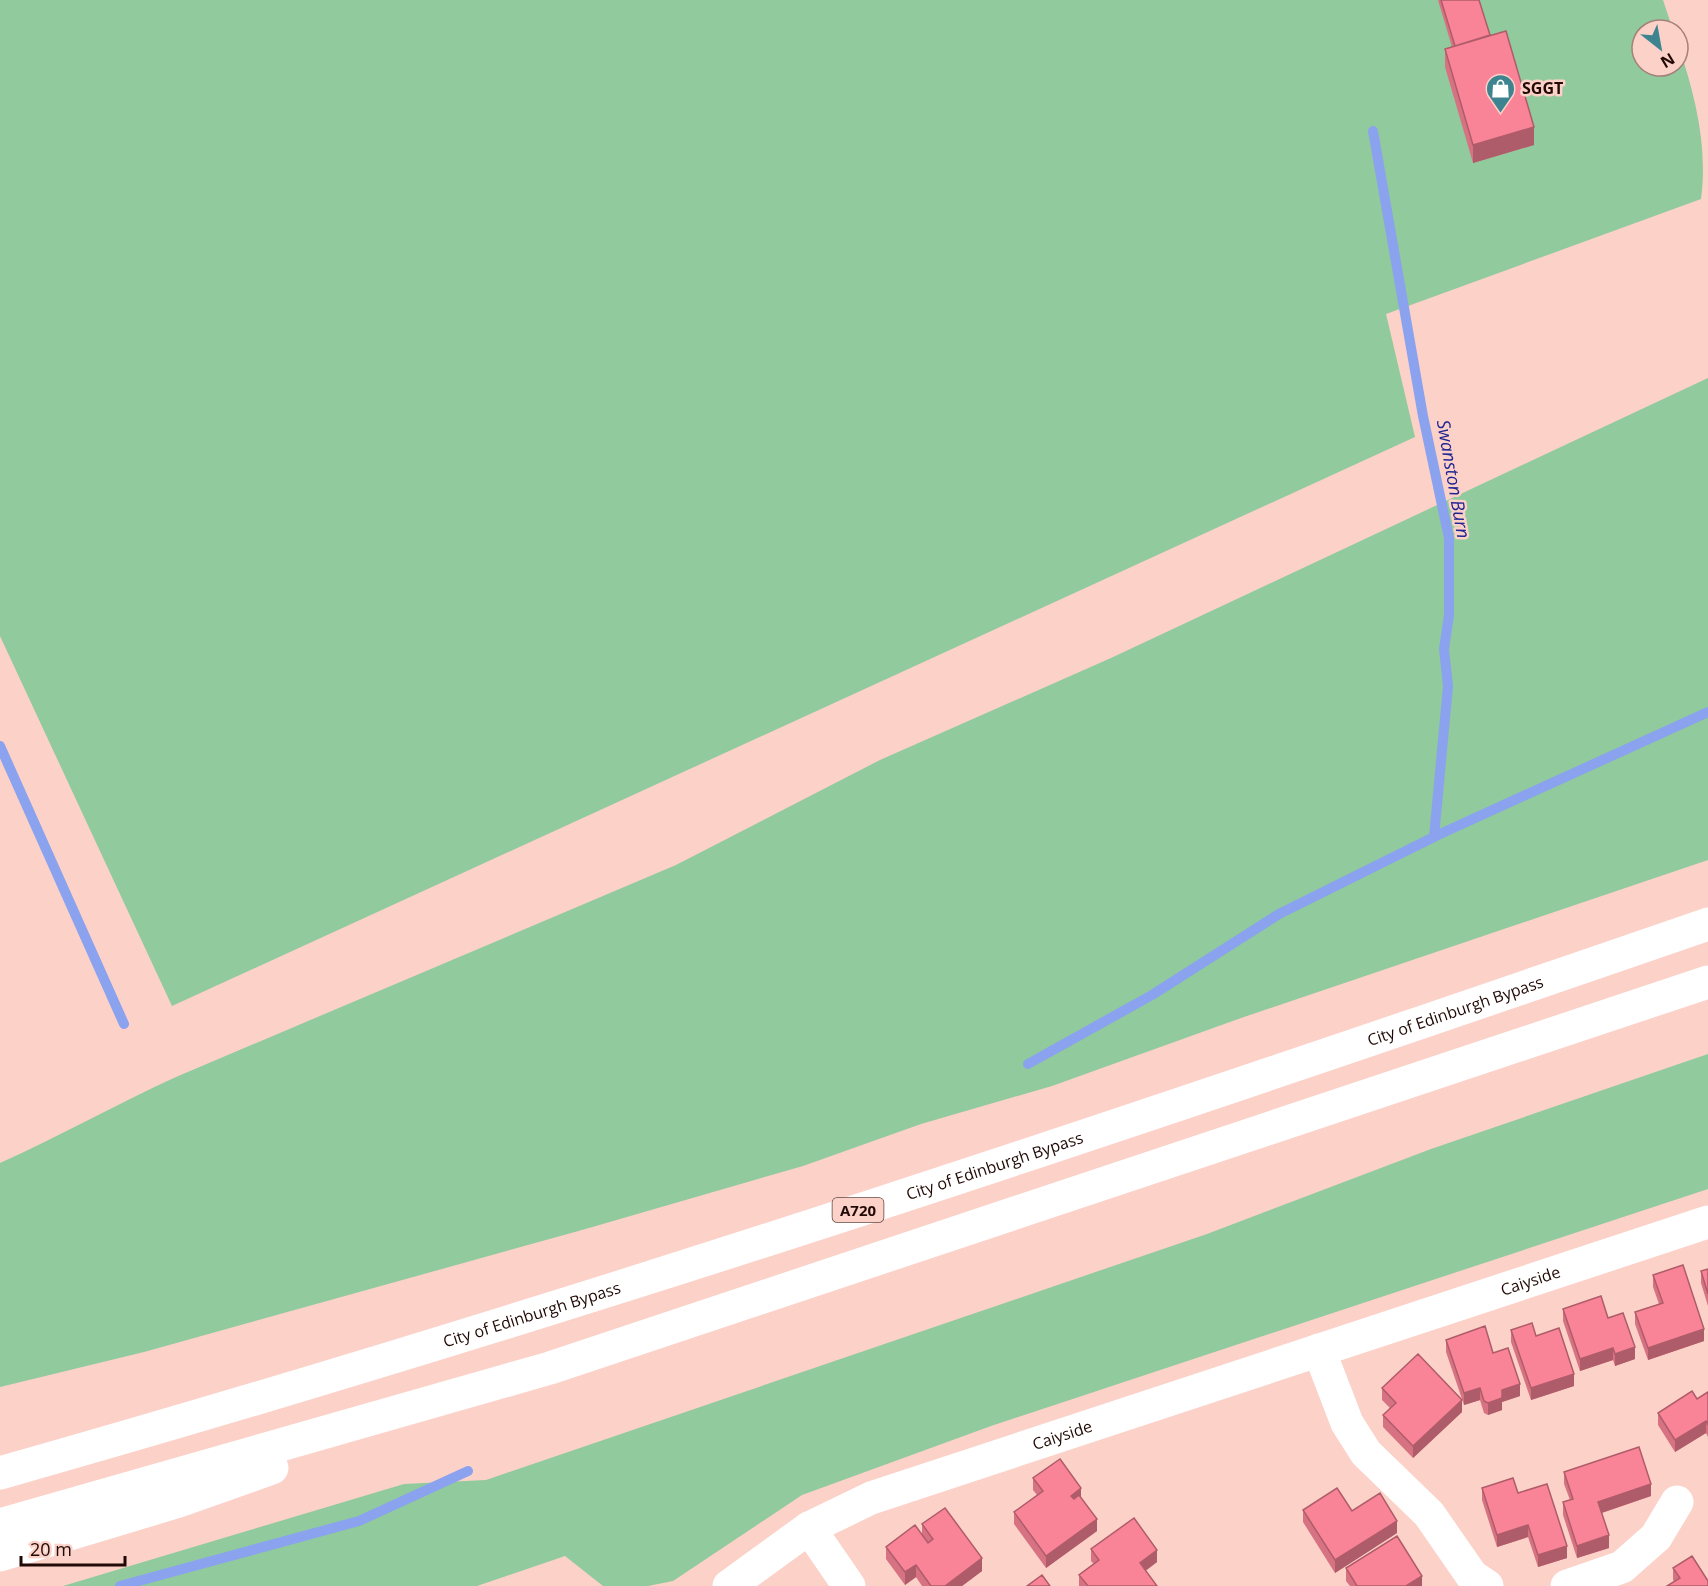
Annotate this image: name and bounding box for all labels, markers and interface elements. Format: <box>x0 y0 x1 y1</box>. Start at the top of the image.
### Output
north arrow <box>1630 18 1690 78</box>
text: N <box>1656 48 1679 74</box>
shop icon: SGGT <box>1485 72 1517 114</box>
place label: SGGT <box>1522 77 1563 99</box>
water label: Swanston Burn <box>1432 418 1476 540</box>
street label: City of Edinburgh Bypass <box>1364 971 1546 1051</box>
street label: City of Edinburgh Bypass <box>903 1126 1086 1205</box>
road number: A720 <box>832 1198 884 1222</box>
street label: Caiyside <box>1498 1260 1563 1301</box>
street label: City of Edinburgh Bypass <box>440 1276 623 1352</box>
street label: Caiyside <box>1030 1415 1095 1455</box>
scale bar <box>21 1529 124 1567</box>
text: 20 m <box>30 1537 72 1561</box>

